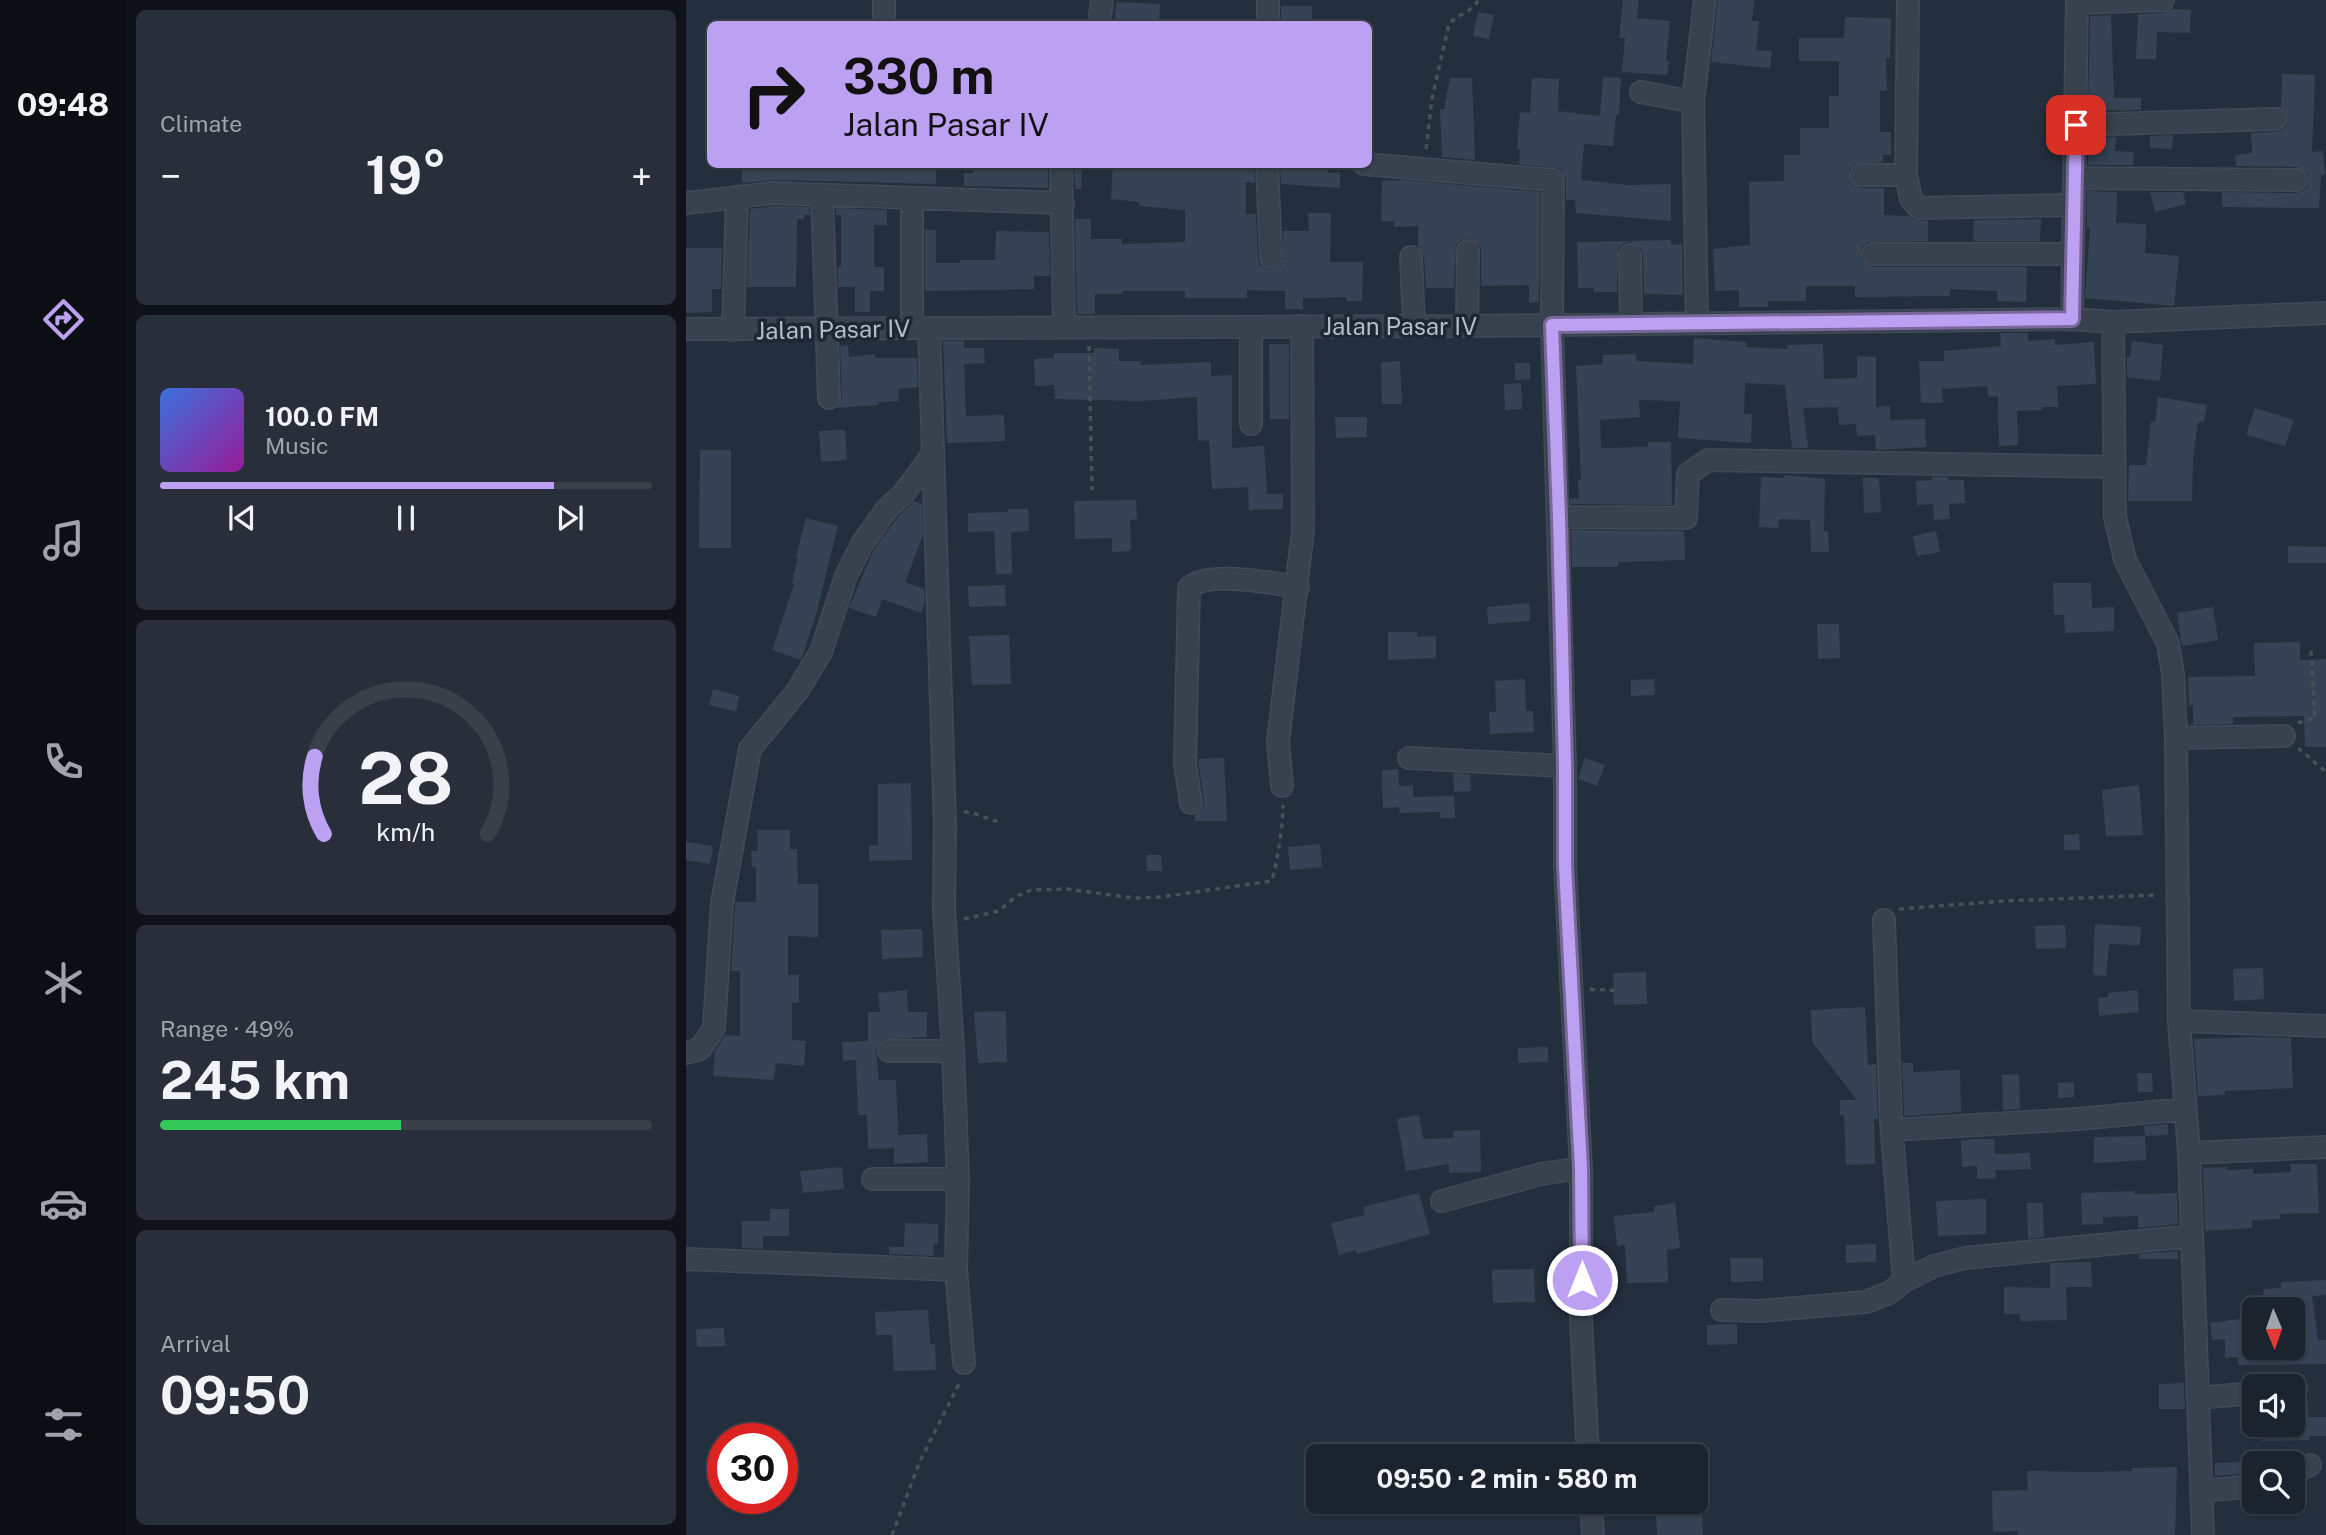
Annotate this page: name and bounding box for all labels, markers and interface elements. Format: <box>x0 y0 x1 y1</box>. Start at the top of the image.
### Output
text: 330 m <box>843 47 994 105</box>
icon: right <box>728 49 819 140</box>
text: 09:48 <box>17 86 109 123</box>
pin <box>2046 95 2106 155</box>
text: Jalan Pasar IV <box>843 106 1049 143</box>
icon: arrive <box>2057 106 2095 144</box>
text: Climate <box>160 110 242 137</box>
text: 19° <box>365 145 447 206</box>
text: − <box>160 154 181 199</box>
text: + <box>631 154 652 199</box>
icon: directions <box>39 295 88 344</box>
street label: Jalan Pasar IV <box>1323 312 1477 340</box>
street label: Jalan Pasar IV <box>756 314 910 344</box>
text: 100.0 FM <box>265 401 379 432</box>
text: Music <box>265 432 329 459</box>
icon: previous <box>223 499 261 537</box>
icon: pause <box>387 499 425 537</box>
icon: next <box>551 499 589 537</box>
icon: music <box>39 516 88 565</box>
text: 28 <box>358 735 454 820</box>
icon: phone <box>39 737 88 786</box>
text: km/h <box>377 816 435 846</box>
icon: climate <box>39 958 88 1007</box>
text: Range · 49% <box>160 1015 294 1042</box>
text: 245 km <box>160 1050 350 1111</box>
icon: car <box>39 1179 88 1228</box>
position arrow <box>1545 1243 1619 1317</box>
north arrow <box>2242 1297 2305 1360</box>
map controls <box>2242 1297 2305 1514</box>
text: Arrival <box>160 1330 231 1357</box>
text: 09:50 <box>160 1365 310 1426</box>
button: sound <box>2242 1374 2305 1437</box>
icon: filters <box>39 1400 88 1449</box>
speed limit sign: 30 <box>707 1423 798 1514</box>
button: search <box>2242 1451 2305 1514</box>
text: 09:50 · 2 min · 580 m <box>1377 1463 1637 1494</box>

